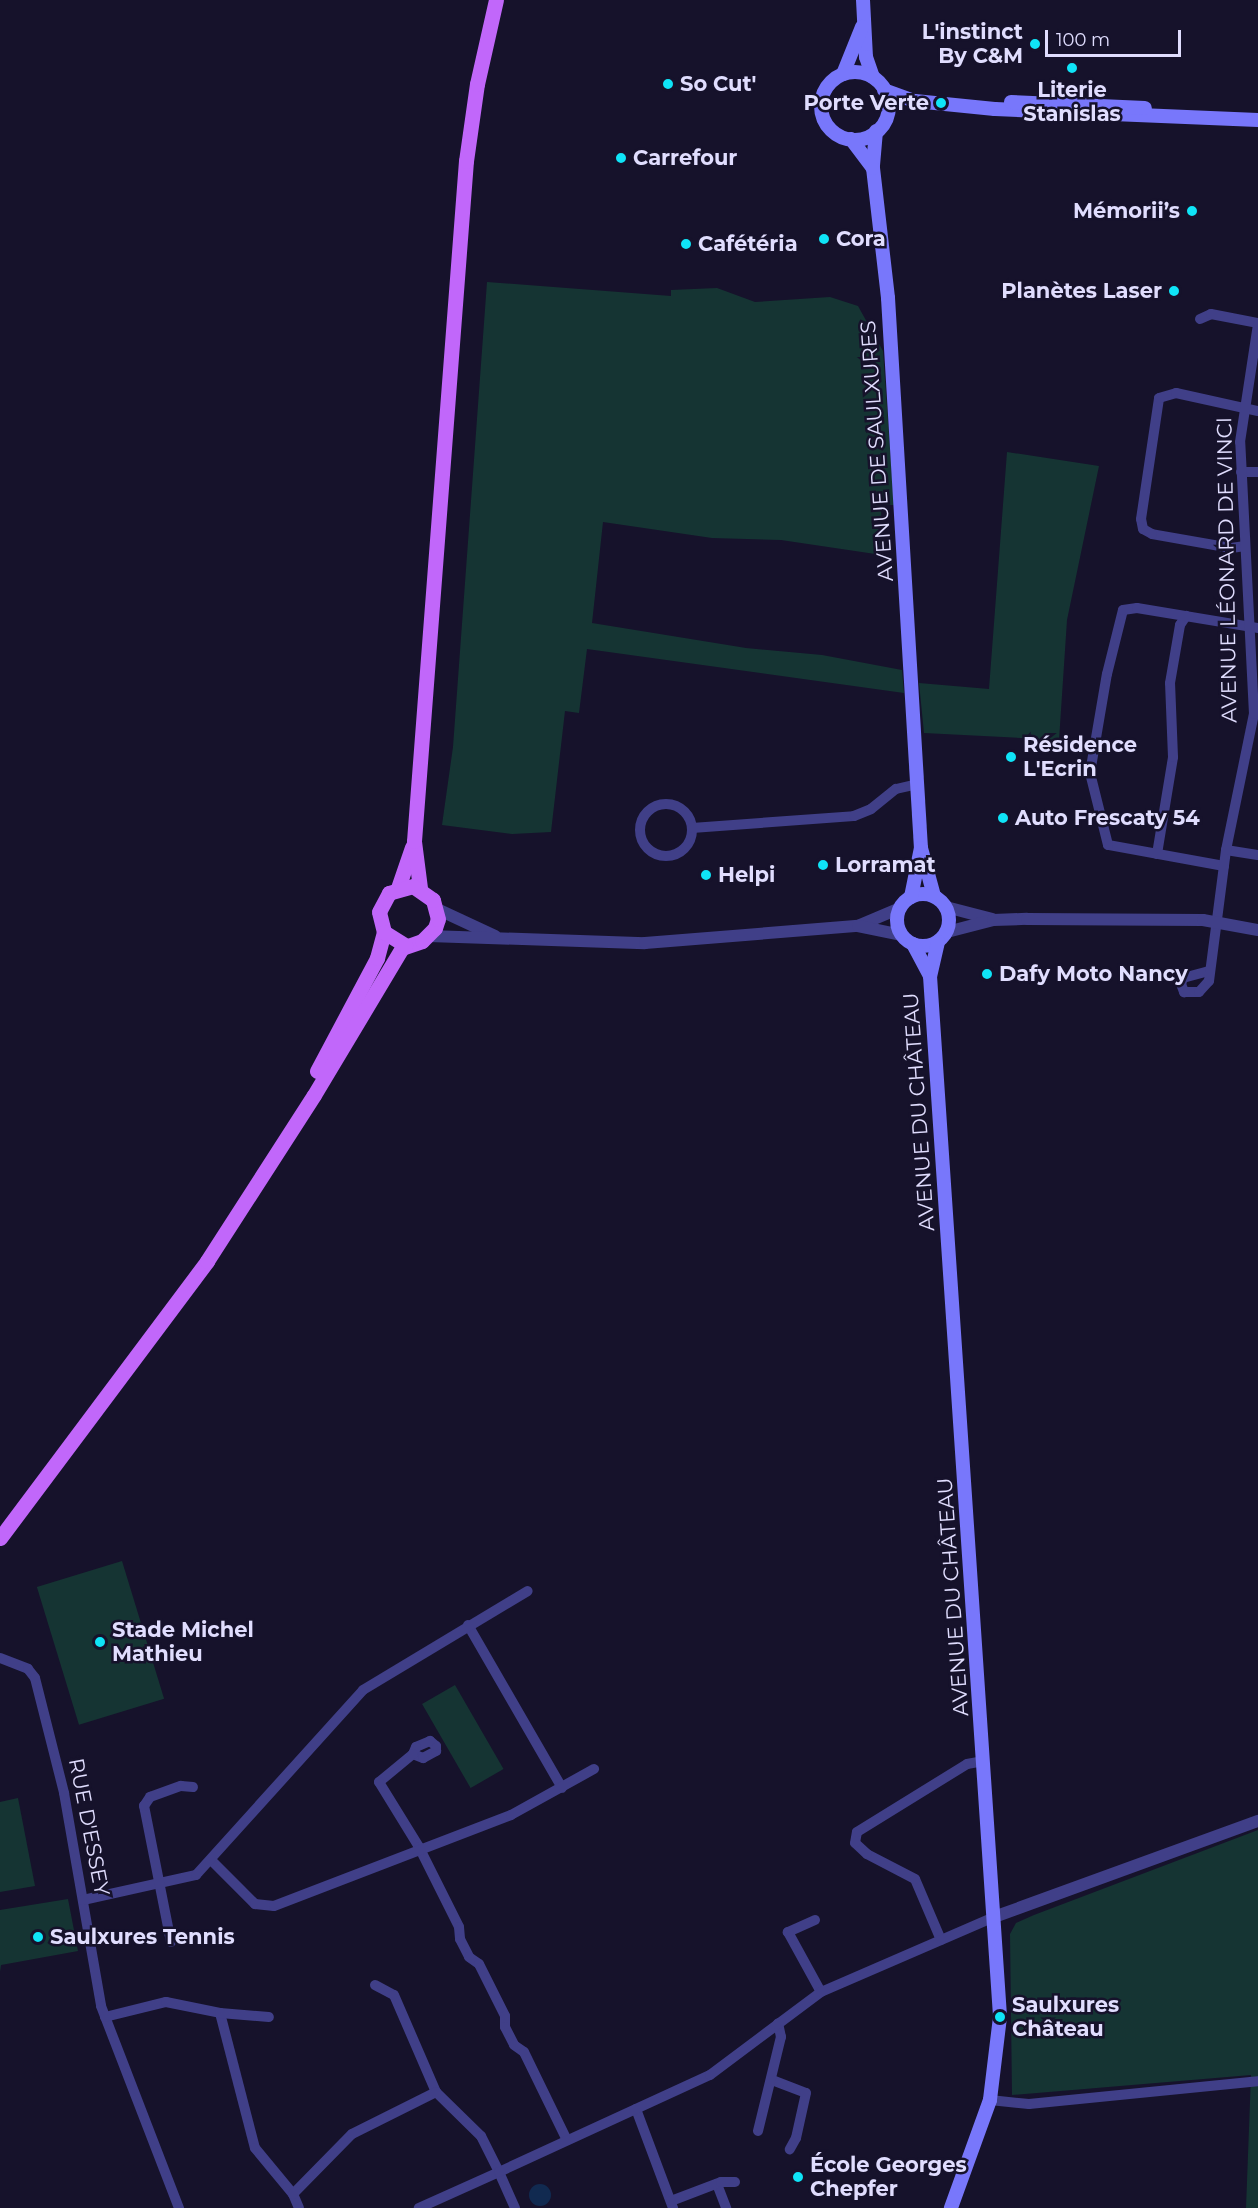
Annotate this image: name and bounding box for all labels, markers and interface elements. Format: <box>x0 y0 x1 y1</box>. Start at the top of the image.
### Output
scale bar <box>1048 18 1184 56</box>
place label: L'instinct By C&M <box>922 19 1023 69</box>
text: 100 m <box>1056 29 1110 51</box>
marker: L'instinct By C&M <box>1028 37 1042 51</box>
marker: Literie Stanislas <box>1065 61 1079 75</box>
place label: So Cut' <box>680 71 756 97</box>
marker: So Cut' <box>661 77 675 91</box>
place label: Literie Stanislas <box>1023 77 1121 127</box>
place label: Porte Verte <box>804 90 929 116</box>
marker: Porte Verte <box>934 96 948 110</box>
place label: Carrefour <box>633 145 737 171</box>
marker: Carrefour <box>614 151 628 165</box>
place label: Mémorii’s <box>1073 198 1180 224</box>
marker: Mémorii’s <box>1185 204 1199 218</box>
place label: Cora <box>836 226 886 252</box>
place label: Cafétéria <box>698 231 798 257</box>
marker: Cora <box>817 232 831 246</box>
marker: Cafétéria <box>679 237 693 251</box>
place label: Planètes Laser <box>1001 278 1162 304</box>
marker: Planètes Laser <box>1167 284 1181 298</box>
street label: AVENUE DE SAULXURES <box>855 320 899 582</box>
street label: AVENUE LÉONARD DE VINCI <box>1212 417 1242 723</box>
place label: Résidence L'Ecrin <box>1023 732 1137 782</box>
marker: Résidence L'Ecrin <box>1004 750 1018 764</box>
place label: Auto Frescaty 54 <box>1015 805 1200 831</box>
marker: Auto Frescaty 54 <box>996 811 1010 825</box>
place label: Lorramat <box>835 852 936 878</box>
marker: Lorramat <box>816 858 830 872</box>
place label: Helpi <box>718 862 775 888</box>
marker: Helpi <box>699 868 713 882</box>
place label: Dafy Moto Nancy <box>999 961 1188 987</box>
marker: Dafy Moto Nancy <box>980 967 994 981</box>
street label: AVENUE DU CHÂTEAU <box>898 992 940 1232</box>
street label: AVENUE DU CHÂTEAU <box>932 1477 974 1717</box>
place label: Stade Michel Mathieu <box>112 1617 254 1667</box>
marker: Stade Michel Mathieu <box>93 1635 107 1649</box>
street label: RUE D'ESSEY <box>63 1756 115 1898</box>
place label: Saulxures Tennis <box>50 1924 235 1950</box>
marker: Saulxures Tennis <box>31 1930 45 1944</box>
place label: Saulxures Château <box>1012 1992 1119 2042</box>
marker: Saulxures Château <box>993 2010 1007 2024</box>
place label: École Georges Chepfer <box>810 2152 967 2202</box>
marker: École Georges Chepfer <box>791 2170 805 2184</box>

